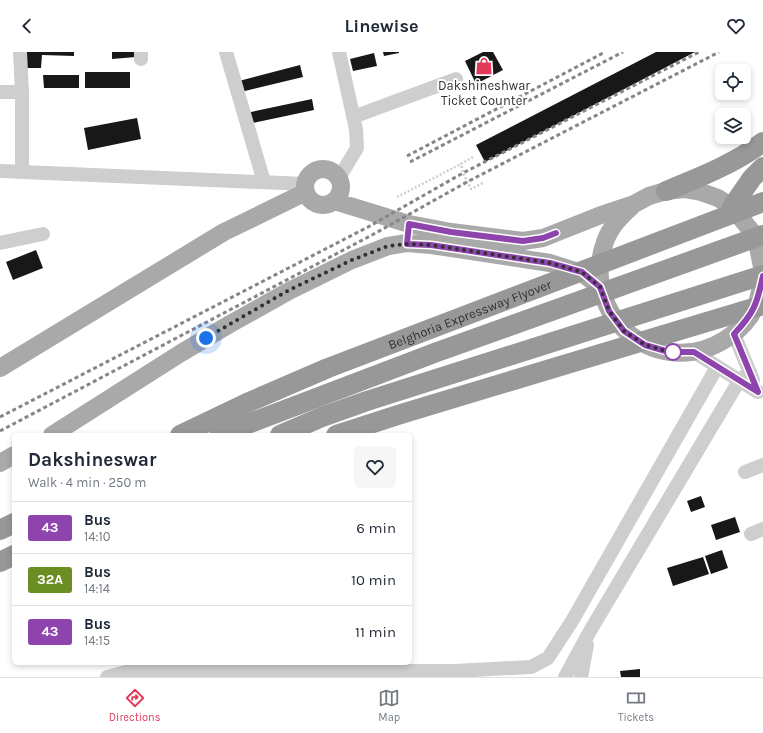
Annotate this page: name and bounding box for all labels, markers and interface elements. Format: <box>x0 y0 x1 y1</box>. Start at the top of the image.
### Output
icon: back <box>16 15 38 37</box>
text: Linewise <box>344 15 419 37</box>
icon: heart <box>725 15 747 37</box>
shop icon: Dakshineshwar Ticket Counter <box>474 56 494 76</box>
map controls <box>715 64 751 144</box>
button: locate <box>715 64 751 100</box>
place label: Dakshineshwar Ticket Counter <box>438 78 530 108</box>
button: layers <box>715 108 751 144</box>
street label: Belghoria Expressway Flyover <box>386 276 554 352</box>
your location <box>196 328 216 348</box>
unlabelled marker <box>664 343 682 361</box>
button: heart <box>354 446 396 488</box>
text: Dakshineswar <box>28 449 156 471</box>
text: Walk · 4 min · 250 m <box>28 475 146 490</box>
text: Bus <box>84 511 111 529</box>
text: 43 <box>41 519 59 536</box>
text: 6 min <box>356 519 396 537</box>
text: 14:10 <box>84 529 111 544</box>
text: Bus <box>84 563 111 581</box>
text: 32A <box>37 571 63 588</box>
text: 10 min <box>351 571 396 589</box>
text: 14:14 <box>84 581 110 596</box>
text: Bus <box>84 615 111 633</box>
text: 43 <box>41 623 59 640</box>
text: 11 min <box>355 623 396 641</box>
text: 14:15 <box>84 633 110 648</box>
tab: Directions <box>109 687 161 724</box>
tab: Map <box>378 687 400 724</box>
tab: Tickets <box>618 687 654 724</box>

